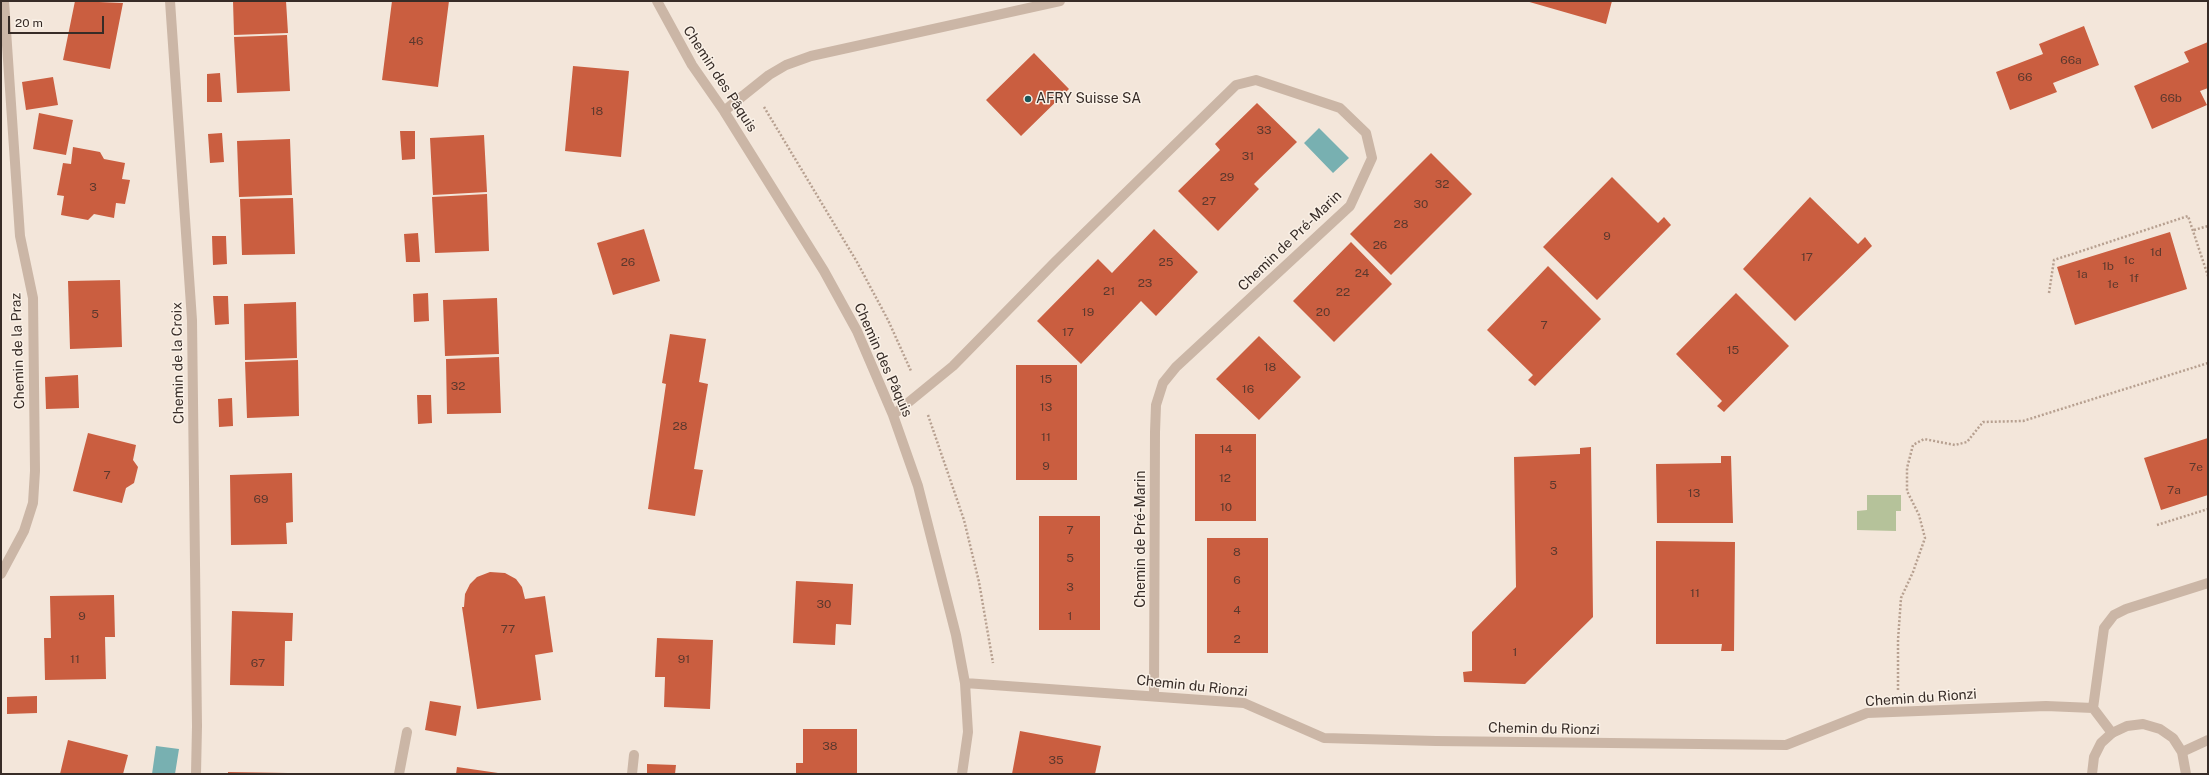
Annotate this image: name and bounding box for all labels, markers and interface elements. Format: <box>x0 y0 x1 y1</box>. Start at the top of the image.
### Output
scale bar <box>10 8 106 34</box>
text: 20 m <box>15 16 43 30</box>
street label: Chemin des Pâquis <box>679 23 761 135</box>
house number: 46 <box>408 34 424 48</box>
house number: 66a <box>2060 53 2082 67</box>
house number: 66 <box>2018 70 2032 84</box>
place label: AFRY Suisse SA <box>1036 91 1141 107</box>
house number: 66b <box>2160 91 2182 105</box>
marker: AFRY Suisse SA <box>1023 94 1033 104</box>
house number: 18 <box>591 104 603 118</box>
house number: 33 <box>1256 123 1272 137</box>
house number: 31 <box>1242 149 1254 163</box>
house number: 29 <box>1220 170 1234 184</box>
house number: 32 <box>1435 177 1449 191</box>
house number: 3 <box>89 180 97 194</box>
street label: Chemin de Pré-Marin <box>1235 187 1345 295</box>
house number: 27 <box>1202 194 1216 208</box>
house number: 30 <box>1414 197 1428 211</box>
house number: 28 <box>1394 217 1408 231</box>
house number: 9 <box>1603 229 1611 243</box>
house number: 26 <box>1373 238 1387 252</box>
house number: 1d <box>2150 245 2162 259</box>
house number: 17 <box>1801 250 1813 264</box>
house number: 1c <box>2123 253 2135 267</box>
house number: 26 <box>621 255 635 269</box>
house number: 25 <box>1159 255 1173 269</box>
house number: 1b <box>2102 259 2114 273</box>
house number: 24 <box>1355 266 1369 280</box>
house number: 1a <box>2076 267 2088 281</box>
house number: 1f <box>2129 271 2139 285</box>
house number: 23 <box>1138 276 1152 290</box>
house number: 1e <box>2107 277 2119 291</box>
house number: 21 <box>1103 284 1115 298</box>
house number: 22 <box>1336 285 1350 299</box>
street label: Chemin de la Praz <box>8 293 28 409</box>
street label: Chemin des Pâquis <box>850 300 916 420</box>
street label: Chemin de la Croix <box>169 302 187 424</box>
house number: 19 <box>1082 305 1094 319</box>
house number: 20 <box>1316 305 1330 319</box>
house number: 5 <box>91 307 99 321</box>
house number: 7 <box>1540 318 1548 332</box>
house number: 17 <box>1062 325 1074 339</box>
house number: 15 <box>1727 343 1739 357</box>
house number: 18 <box>1264 360 1276 374</box>
house number: 15 <box>1040 372 1052 386</box>
house number: 32 <box>451 379 465 393</box>
house number: 16 <box>1242 382 1254 396</box>
house number: 13 <box>1040 400 1052 414</box>
house number: 28 <box>673 419 687 433</box>
house number: 11 <box>1041 430 1051 444</box>
house number: 14 <box>1220 442 1232 456</box>
house number: 9 <box>1042 459 1050 473</box>
house number: 7e <box>2189 460 2203 474</box>
house number: 7 <box>103 468 111 482</box>
street label: Chemin de Pré-Marin <box>1133 470 1149 608</box>
house number: 12 <box>1219 471 1231 485</box>
house number: 5 <box>1549 478 1557 492</box>
house number: 7a <box>2167 483 2181 497</box>
house number: 13 <box>1688 486 1700 500</box>
house number: 69 <box>254 492 268 506</box>
house number: 10 <box>1220 500 1232 514</box>
house number: 7 <box>1066 523 1074 537</box>
house number: 3 <box>1550 544 1558 558</box>
house number: 8 <box>1233 545 1241 559</box>
house number: 5 <box>1066 551 1074 565</box>
house number: 6 <box>1233 573 1241 587</box>
house number: 3 <box>1066 580 1074 594</box>
house number: 11 <box>1690 586 1700 600</box>
house number: 30 <box>817 597 831 611</box>
house number: 4 <box>1233 603 1241 617</box>
house number: 9 <box>78 609 86 623</box>
house number: 1 <box>1068 609 1072 623</box>
house number: 77 <box>501 622 515 636</box>
house number: 2 <box>1233 632 1241 646</box>
house number: 1 <box>1513 645 1517 659</box>
house number: 11 <box>70 652 80 666</box>
house number: 91 <box>678 652 690 666</box>
house number: 67 <box>251 656 265 670</box>
street label: Chemin du Rionzi <box>1136 672 1248 700</box>
street label: Chemin du Rionzi <box>1865 686 1977 710</box>
street label: Chemin du Rionzi <box>1488 720 1600 738</box>
house number: 38 <box>822 739 838 753</box>
house number: 35 <box>1048 753 1064 767</box>

